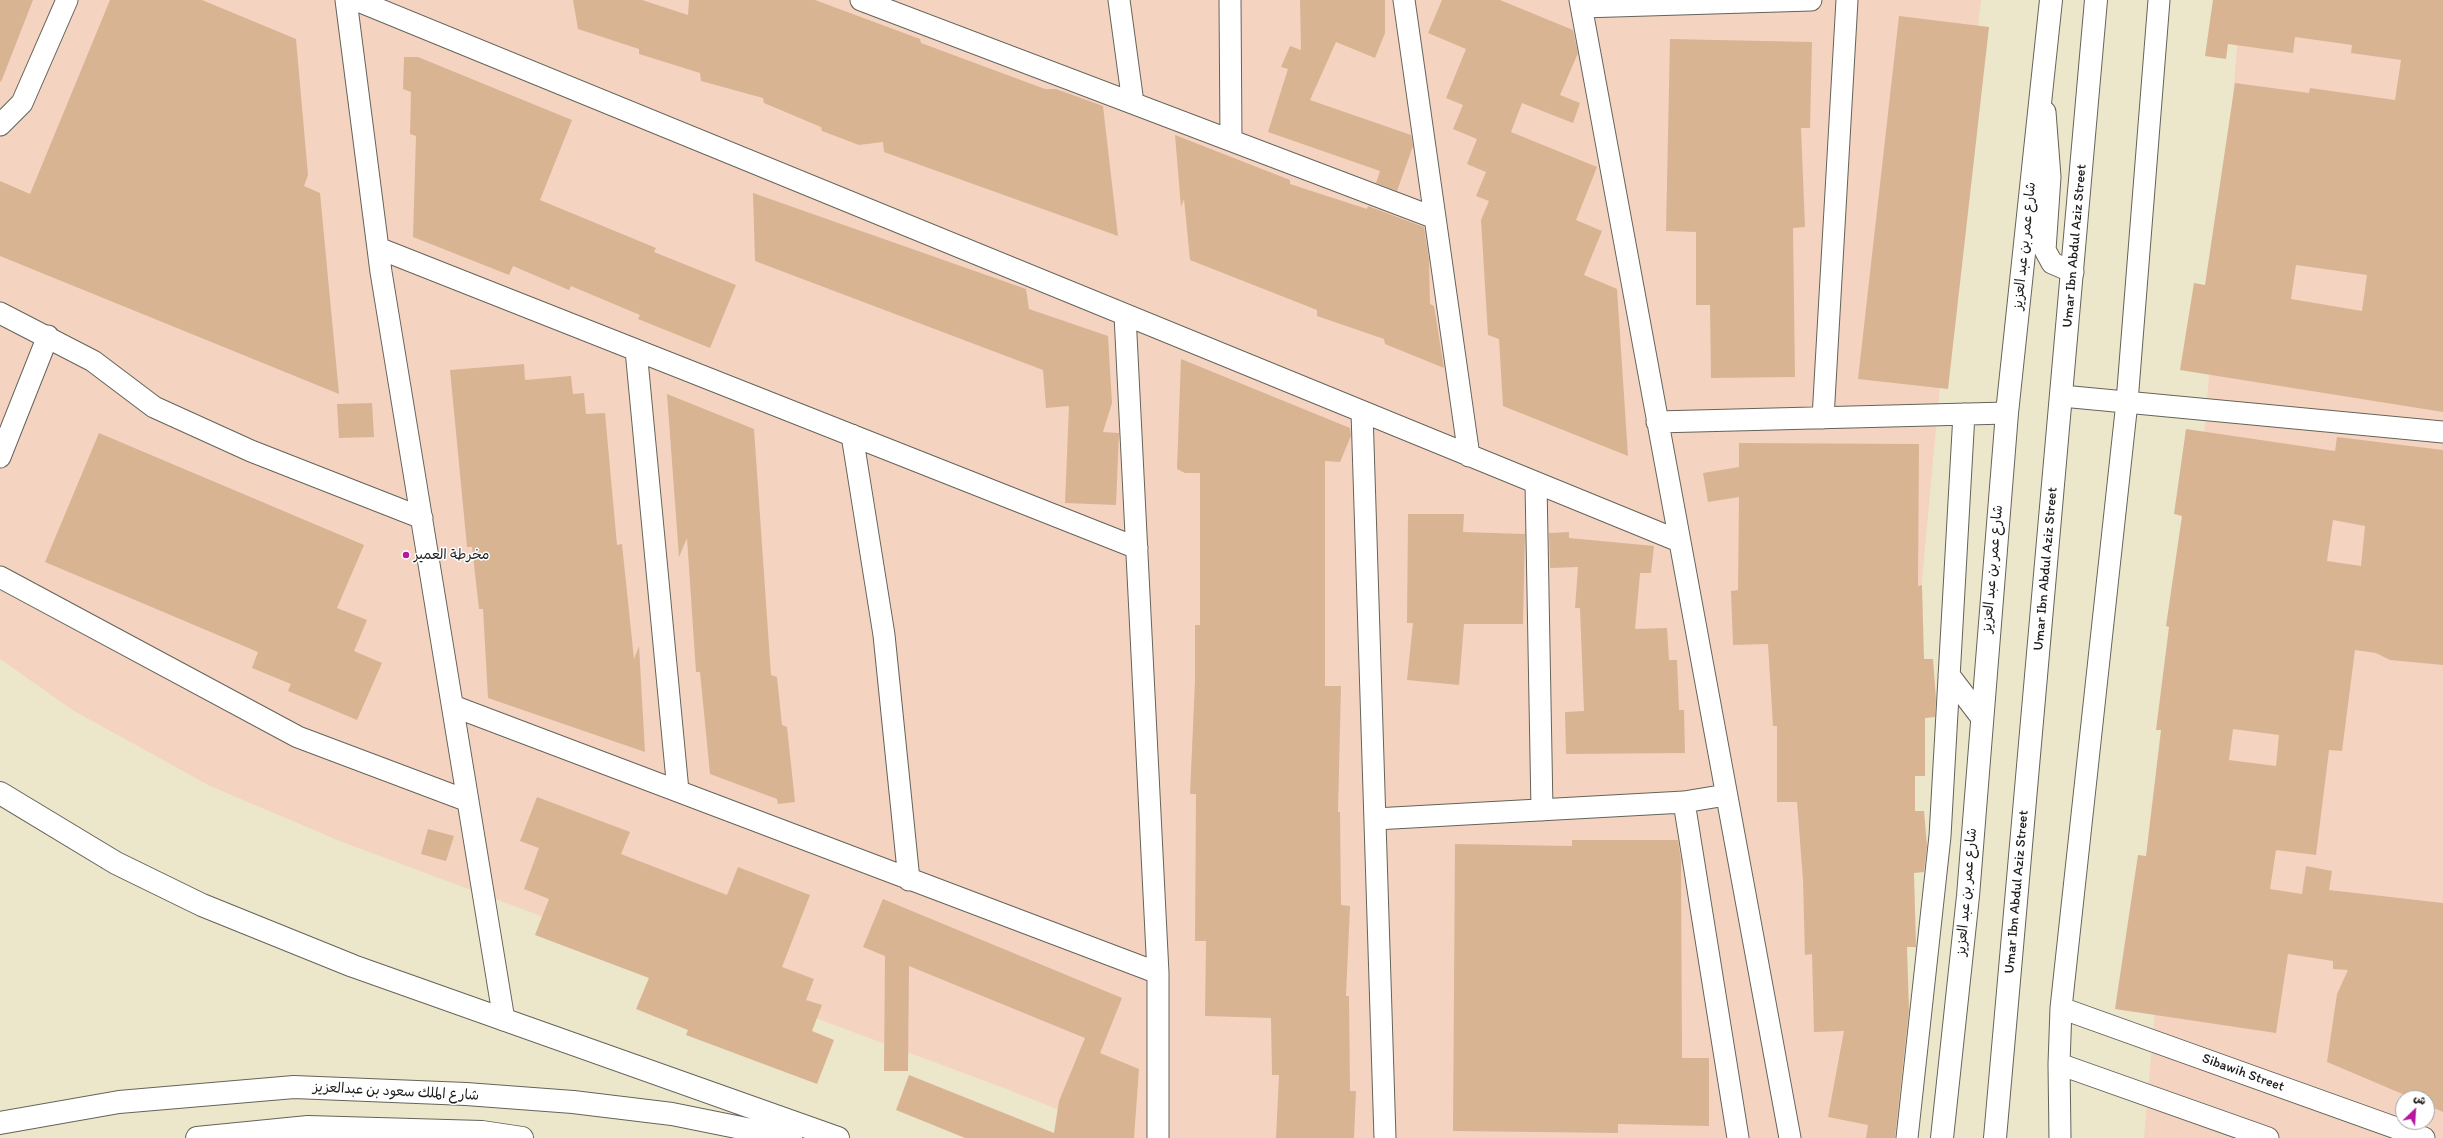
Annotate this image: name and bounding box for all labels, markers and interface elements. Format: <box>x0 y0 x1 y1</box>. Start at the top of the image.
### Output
street label: Umar Ibn Abdul Aziz Street <box>2059 164 2091 328</box>
street label: شارع عمر بن عبد العزيز <box>2010 181 2040 311</box>
street label: Umar Ibn Abdul Aziz Street <box>2030 487 2062 651</box>
street label: شارع عمر بن عبد العزيز <box>1979 504 2007 634</box>
place label: مخرطة العمير <box>414 547 489 563</box>
marker: مخرطة العمير <box>401 550 411 560</box>
street label: Umar Ibn Abdul Aziz Street <box>2001 810 2033 974</box>
street label: شارع عمر بن عبد العزيز <box>1953 827 1981 957</box>
street label: Sibawih Street <box>2200 1050 2286 1096</box>
street label: شارع الملك سعود بن عبدالعزيز <box>313 1079 479 1105</box>
north arrow <box>2395 1090 2435 1130</box>
text: ش <box>2412 1091 2428 1108</box>

